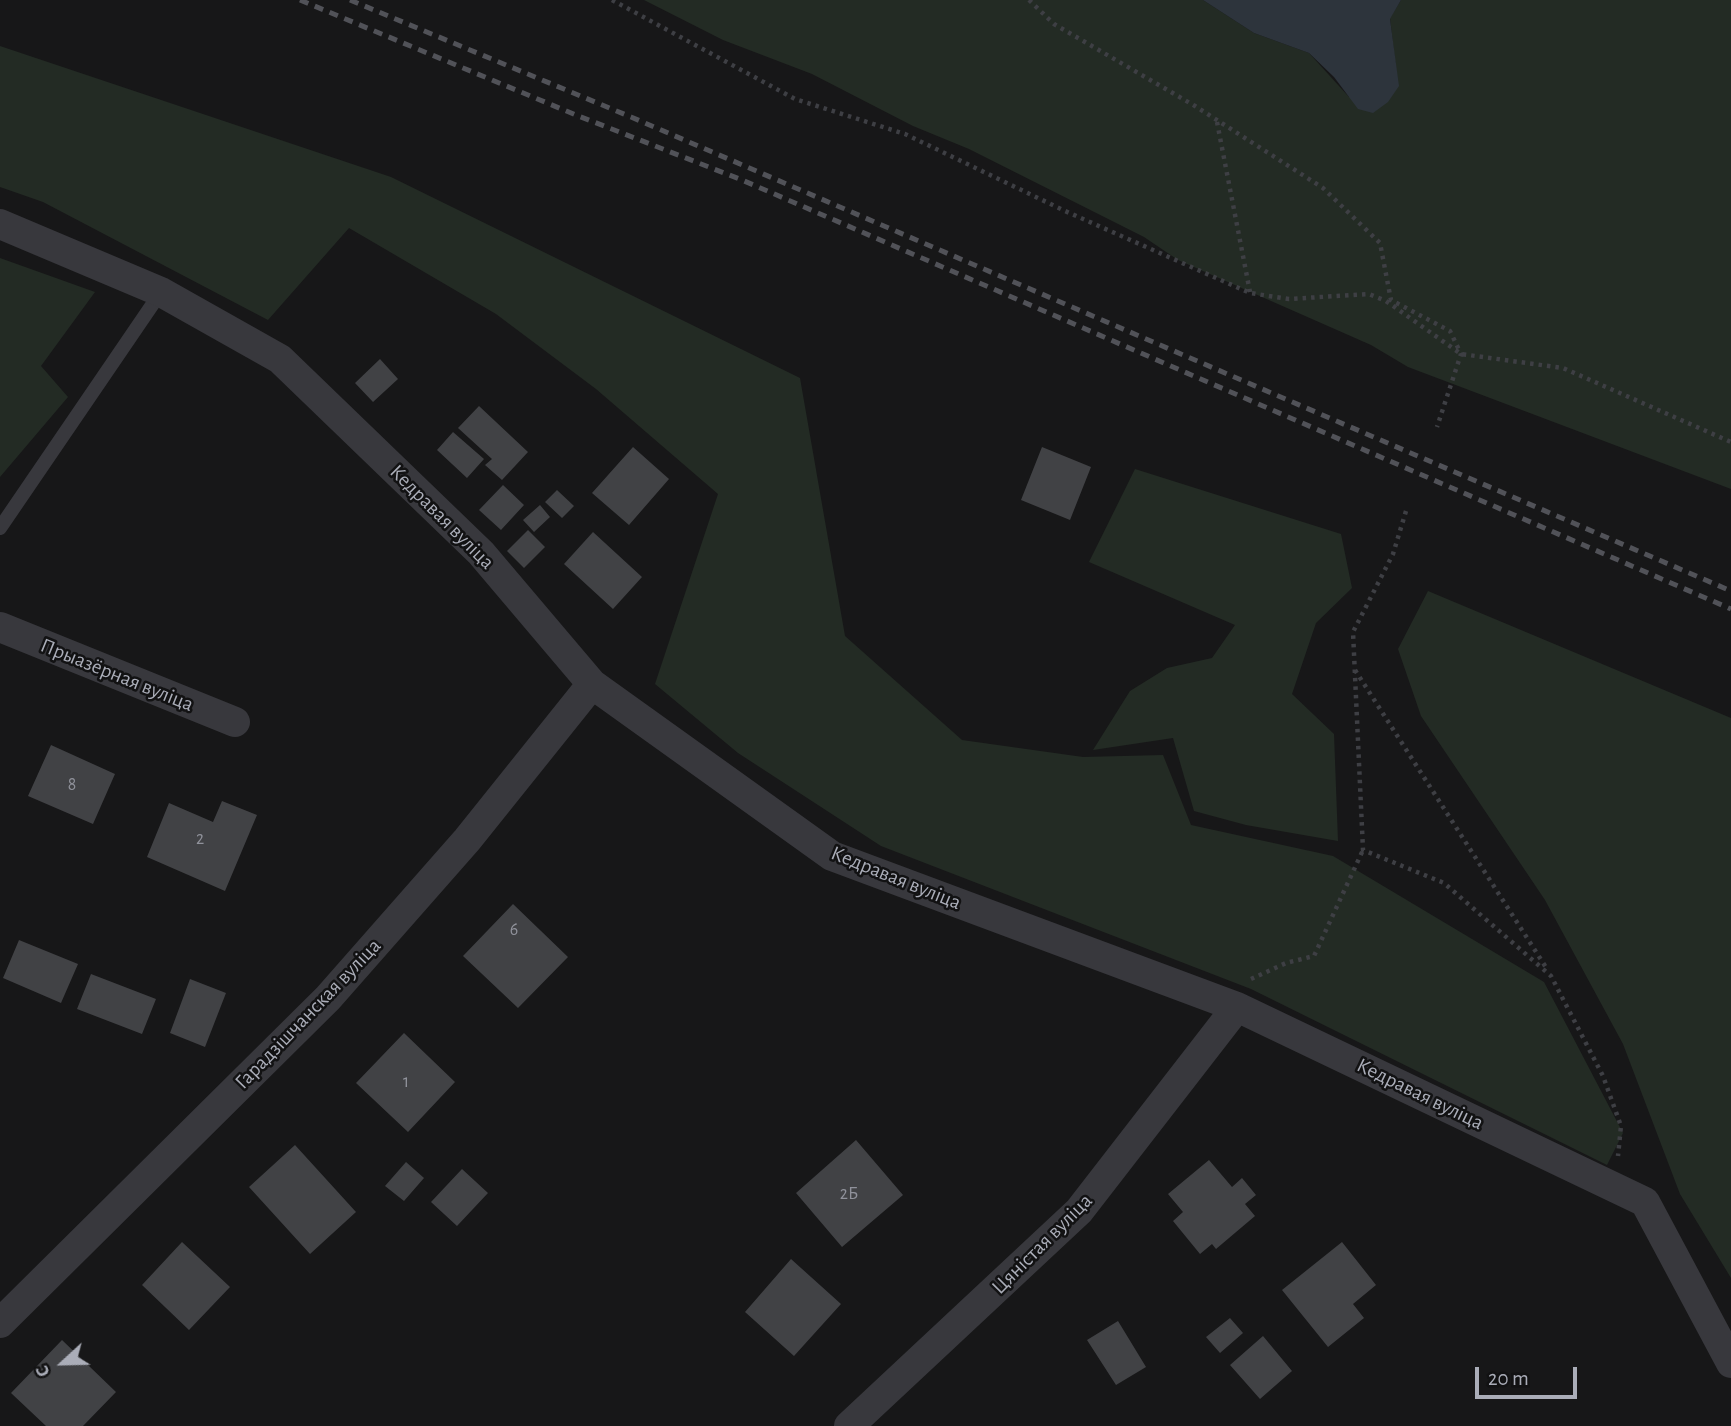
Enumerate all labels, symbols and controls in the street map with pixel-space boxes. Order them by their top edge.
street label: Кедравая вуліца [384,459,500,575]
street label: Прыазёрная вуліца [37,633,197,717]
house number: 8 [68,774,76,796]
house number: 2 [196,828,204,850]
street label: Кедравая вуліца [827,840,965,916]
house number: 6 [510,919,518,941]
street label: Гарадзішчанская вуліца [230,933,386,1095]
street label: Кедравая вуліца [1352,1052,1488,1136]
house number: 1 [403,1071,409,1093]
house number: 2Б [840,1183,858,1205]
street label: Цяністая вуліца [986,1188,1098,1300]
north arrow [28,1328,98,1398]
scale bar [1479,1352,1580,1396]
text: С [32,1363,54,1379]
text: 20 m [1488,1368,1529,1389]

